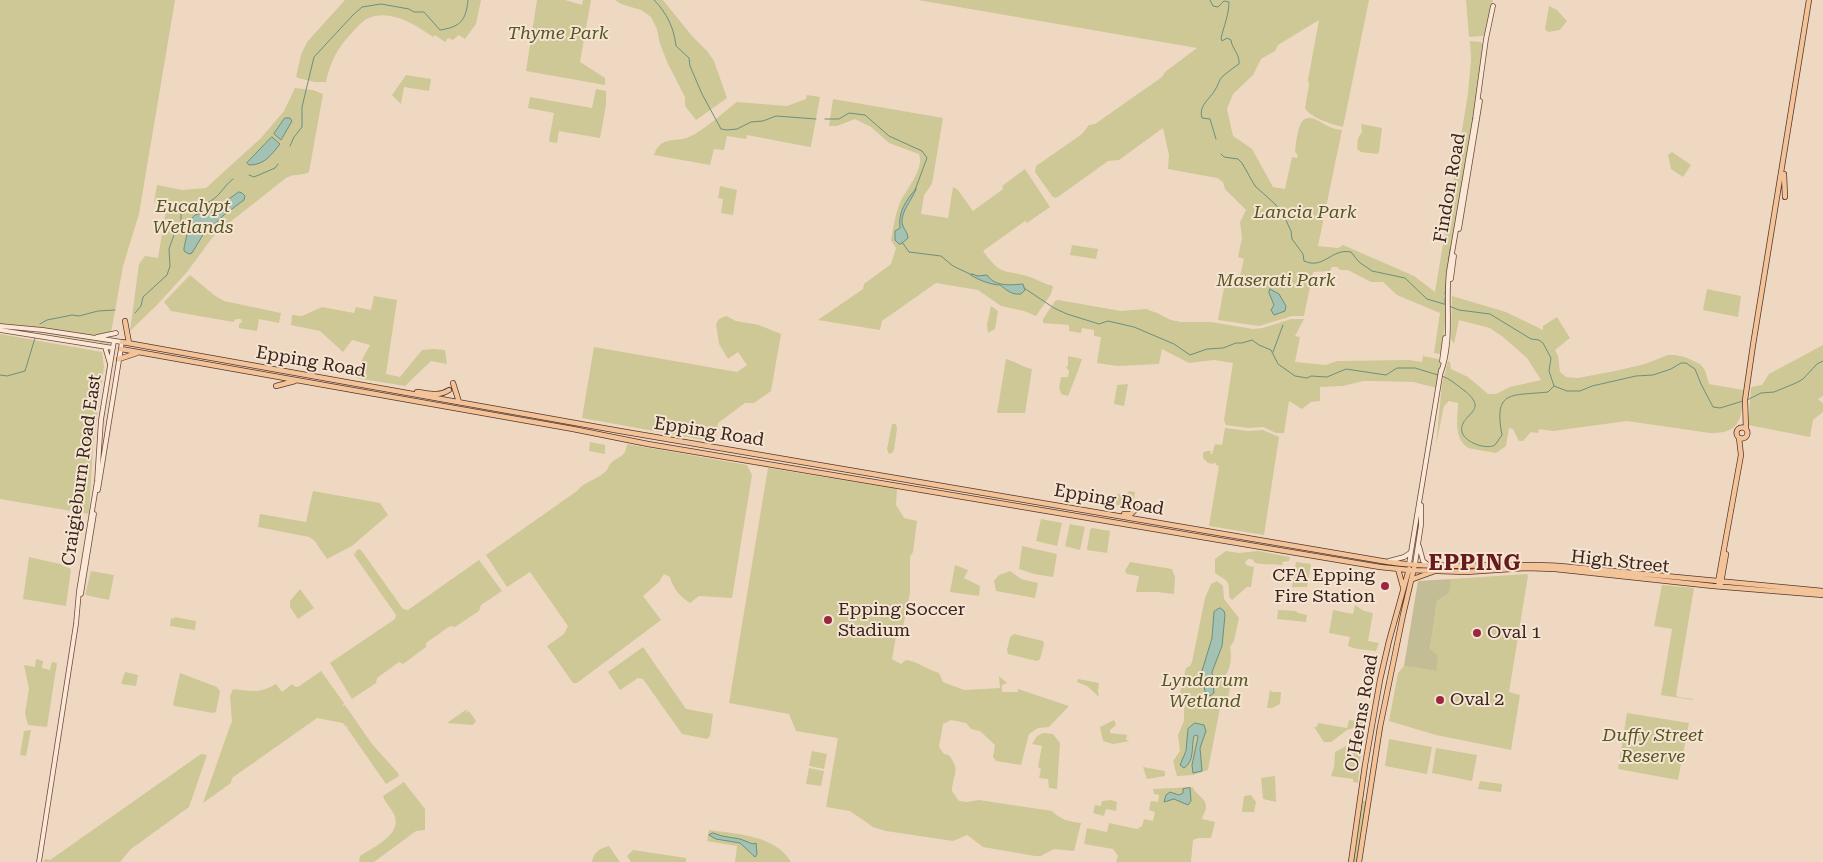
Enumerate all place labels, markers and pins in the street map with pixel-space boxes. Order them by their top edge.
place label: CFA Epping Fire Station [1272,565,1375,608]
marker: CFA Epping Fire Station [1379,580,1391,592]
place label: Epping Soccer Stadium [838,599,965,642]
marker: Epping Soccer Stadium [822,614,834,626]
place label: Oval 1 [1487,622,1541,644]
marker: Oval 1 [1471,627,1483,639]
place label: Oval 2 [1450,689,1504,711]
marker: Oval 2 [1434,694,1446,706]

